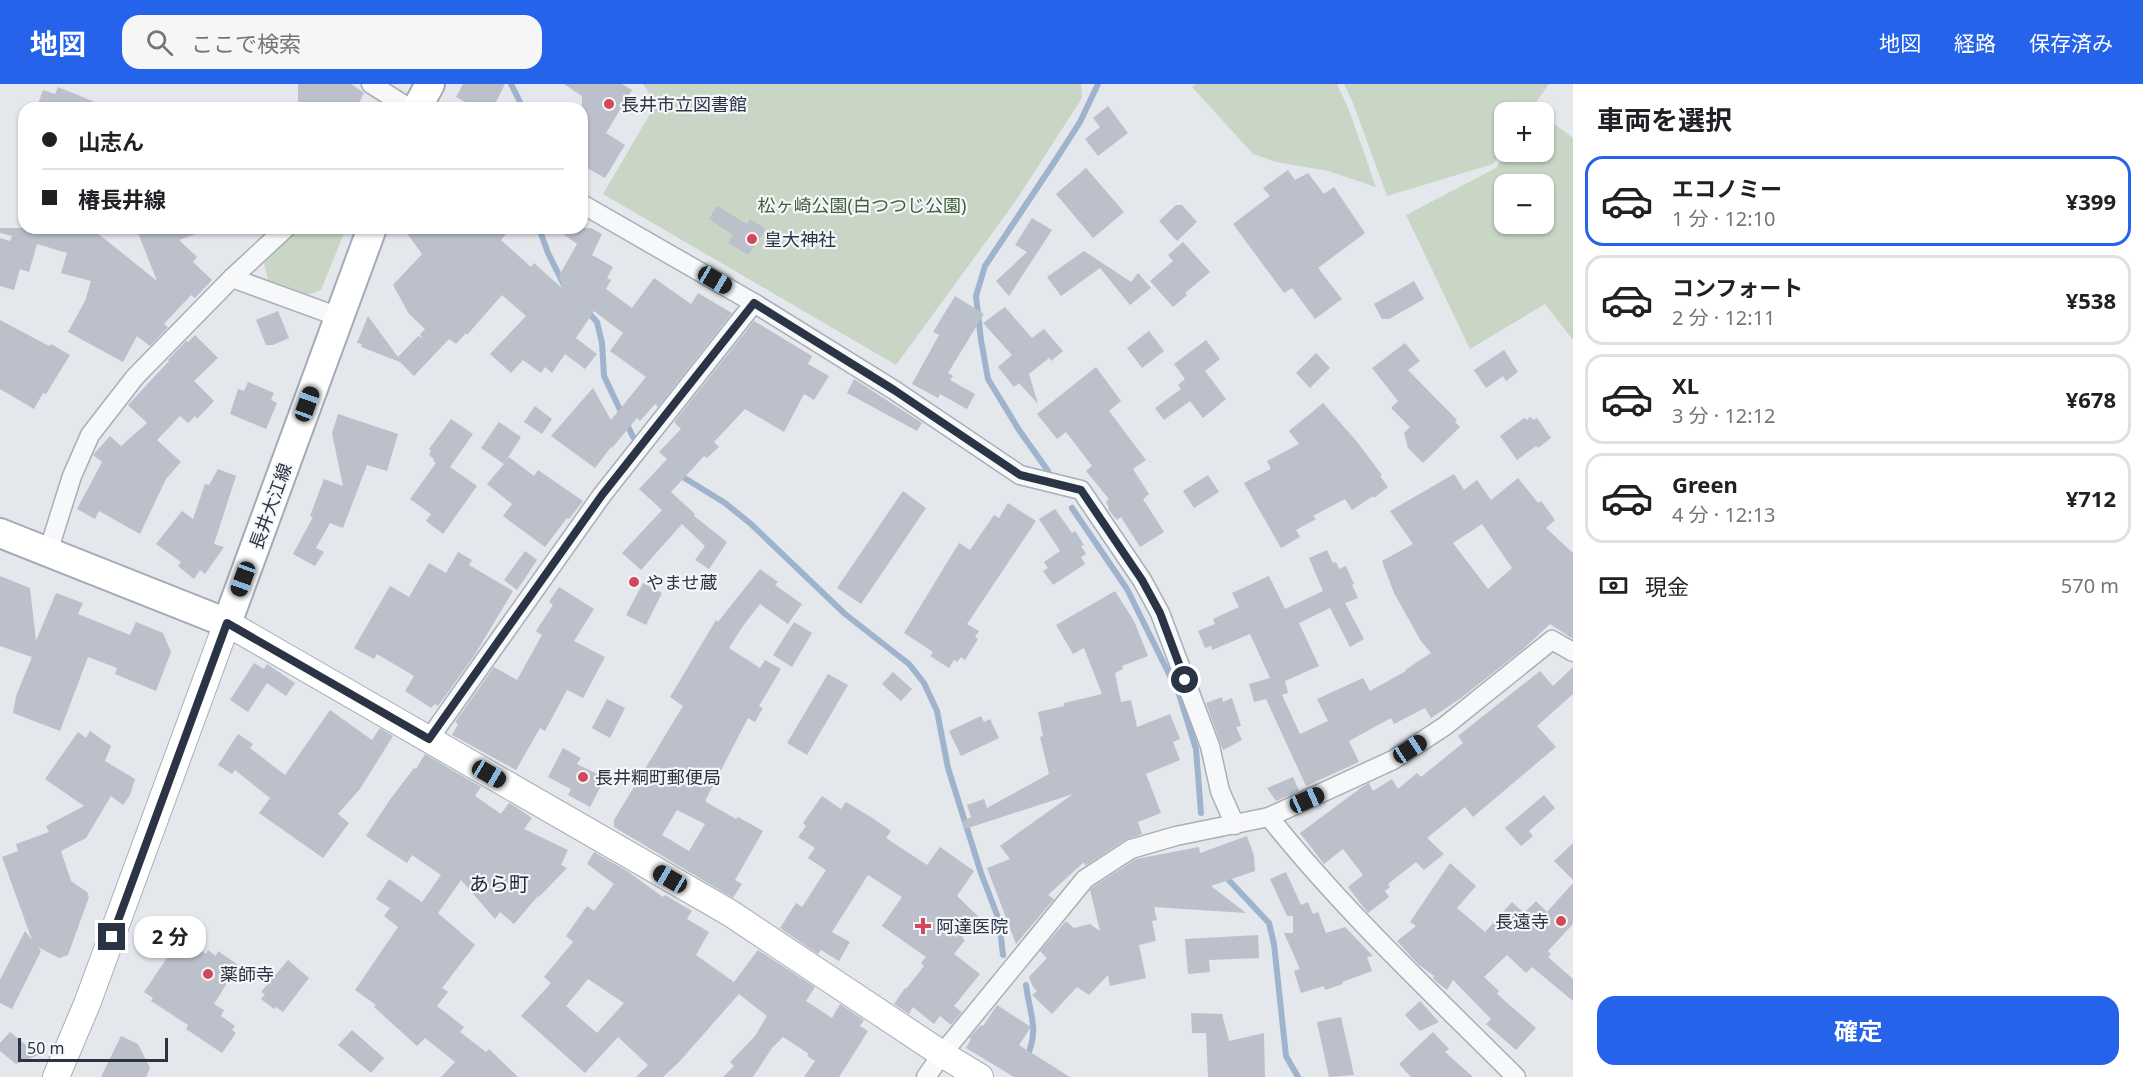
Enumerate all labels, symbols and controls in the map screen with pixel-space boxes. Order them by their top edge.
search box [122,15,542,69]
text: 地図 [30,24,86,62]
icon: search [143,26,176,59]
text: ここで検索 [191,28,301,58]
text: 地図 [1879,29,1921,57]
text: 経路 [1954,29,1996,57]
text: 保存済み [2029,29,2113,57]
place label: 長井市立図書館 [621,92,747,116]
marker: 長井市立図書館 [602,97,616,111]
text: 車両を選択 [1597,101,1732,138]
map controls [1494,102,1554,234]
button: + [1494,102,1554,162]
text: 山志ん [78,126,144,156]
text: エコノミー [1672,173,1782,203]
button: − [1494,174,1554,234]
icon: car [1600,174,1654,228]
text: 椿長井線 [78,184,166,214]
text: ¥399 [2066,186,2116,216]
park label: 松ヶ崎公園(白つつじ公園) [758,193,966,217]
text: 1 分 · 12:10 [1672,205,1776,232]
place label: 皇大神社 [764,227,836,251]
marker: 皇大神社 [745,232,759,246]
car [695,263,735,297]
text: コンフォート [1672,272,1803,302]
icon: car [1600,273,1654,327]
text: ¥538 [2066,285,2116,315]
text: 2 分 · 12:11 [1672,304,1776,331]
text: XL [1672,370,1699,400]
icon: car [1600,372,1654,426]
car [292,384,322,424]
text: ¥678 [2066,384,2116,414]
text: 3 分 · 12:12 [1672,402,1776,429]
street label: 長井大江線 [243,460,297,552]
text: Green [1672,469,1738,499]
icon: car [1600,471,1654,525]
text: ¥712 [2066,483,2116,513]
text: 4 分 · 12:13 [1672,501,1776,528]
car [228,559,258,599]
icon: cash [1597,569,1630,602]
place label: やませ蔵 [646,570,717,594]
text: 現金 [1645,571,1689,601]
text: 570 m [2061,572,2119,599]
marker: やませ蔵 [627,575,641,589]
route start [1171,666,1198,693]
car [1390,732,1430,766]
car [469,757,509,791]
place label: 長井粡町郵便局 [595,765,721,789]
marker: 長井粡町郵便局 [576,770,590,784]
car [1287,784,1327,816]
car [650,862,690,896]
district label: あら町 [469,870,529,897]
place label: 長遠寺 [1495,909,1549,933]
place label: 阿達医院 [936,914,1008,938]
marker: 長遠寺 [1554,914,1568,928]
callout: 2 分 [133,916,205,958]
marker: 阿達医院 [914,917,932,935]
route end [98,923,125,950]
text: 2 分 [152,923,188,950]
place label: 薬師寺 [220,962,274,986]
marker: 薬師寺 [201,967,215,981]
button: 確定 [1597,996,2119,1065]
scale bar [18,1035,168,1062]
text: 50 m [27,1037,64,1059]

